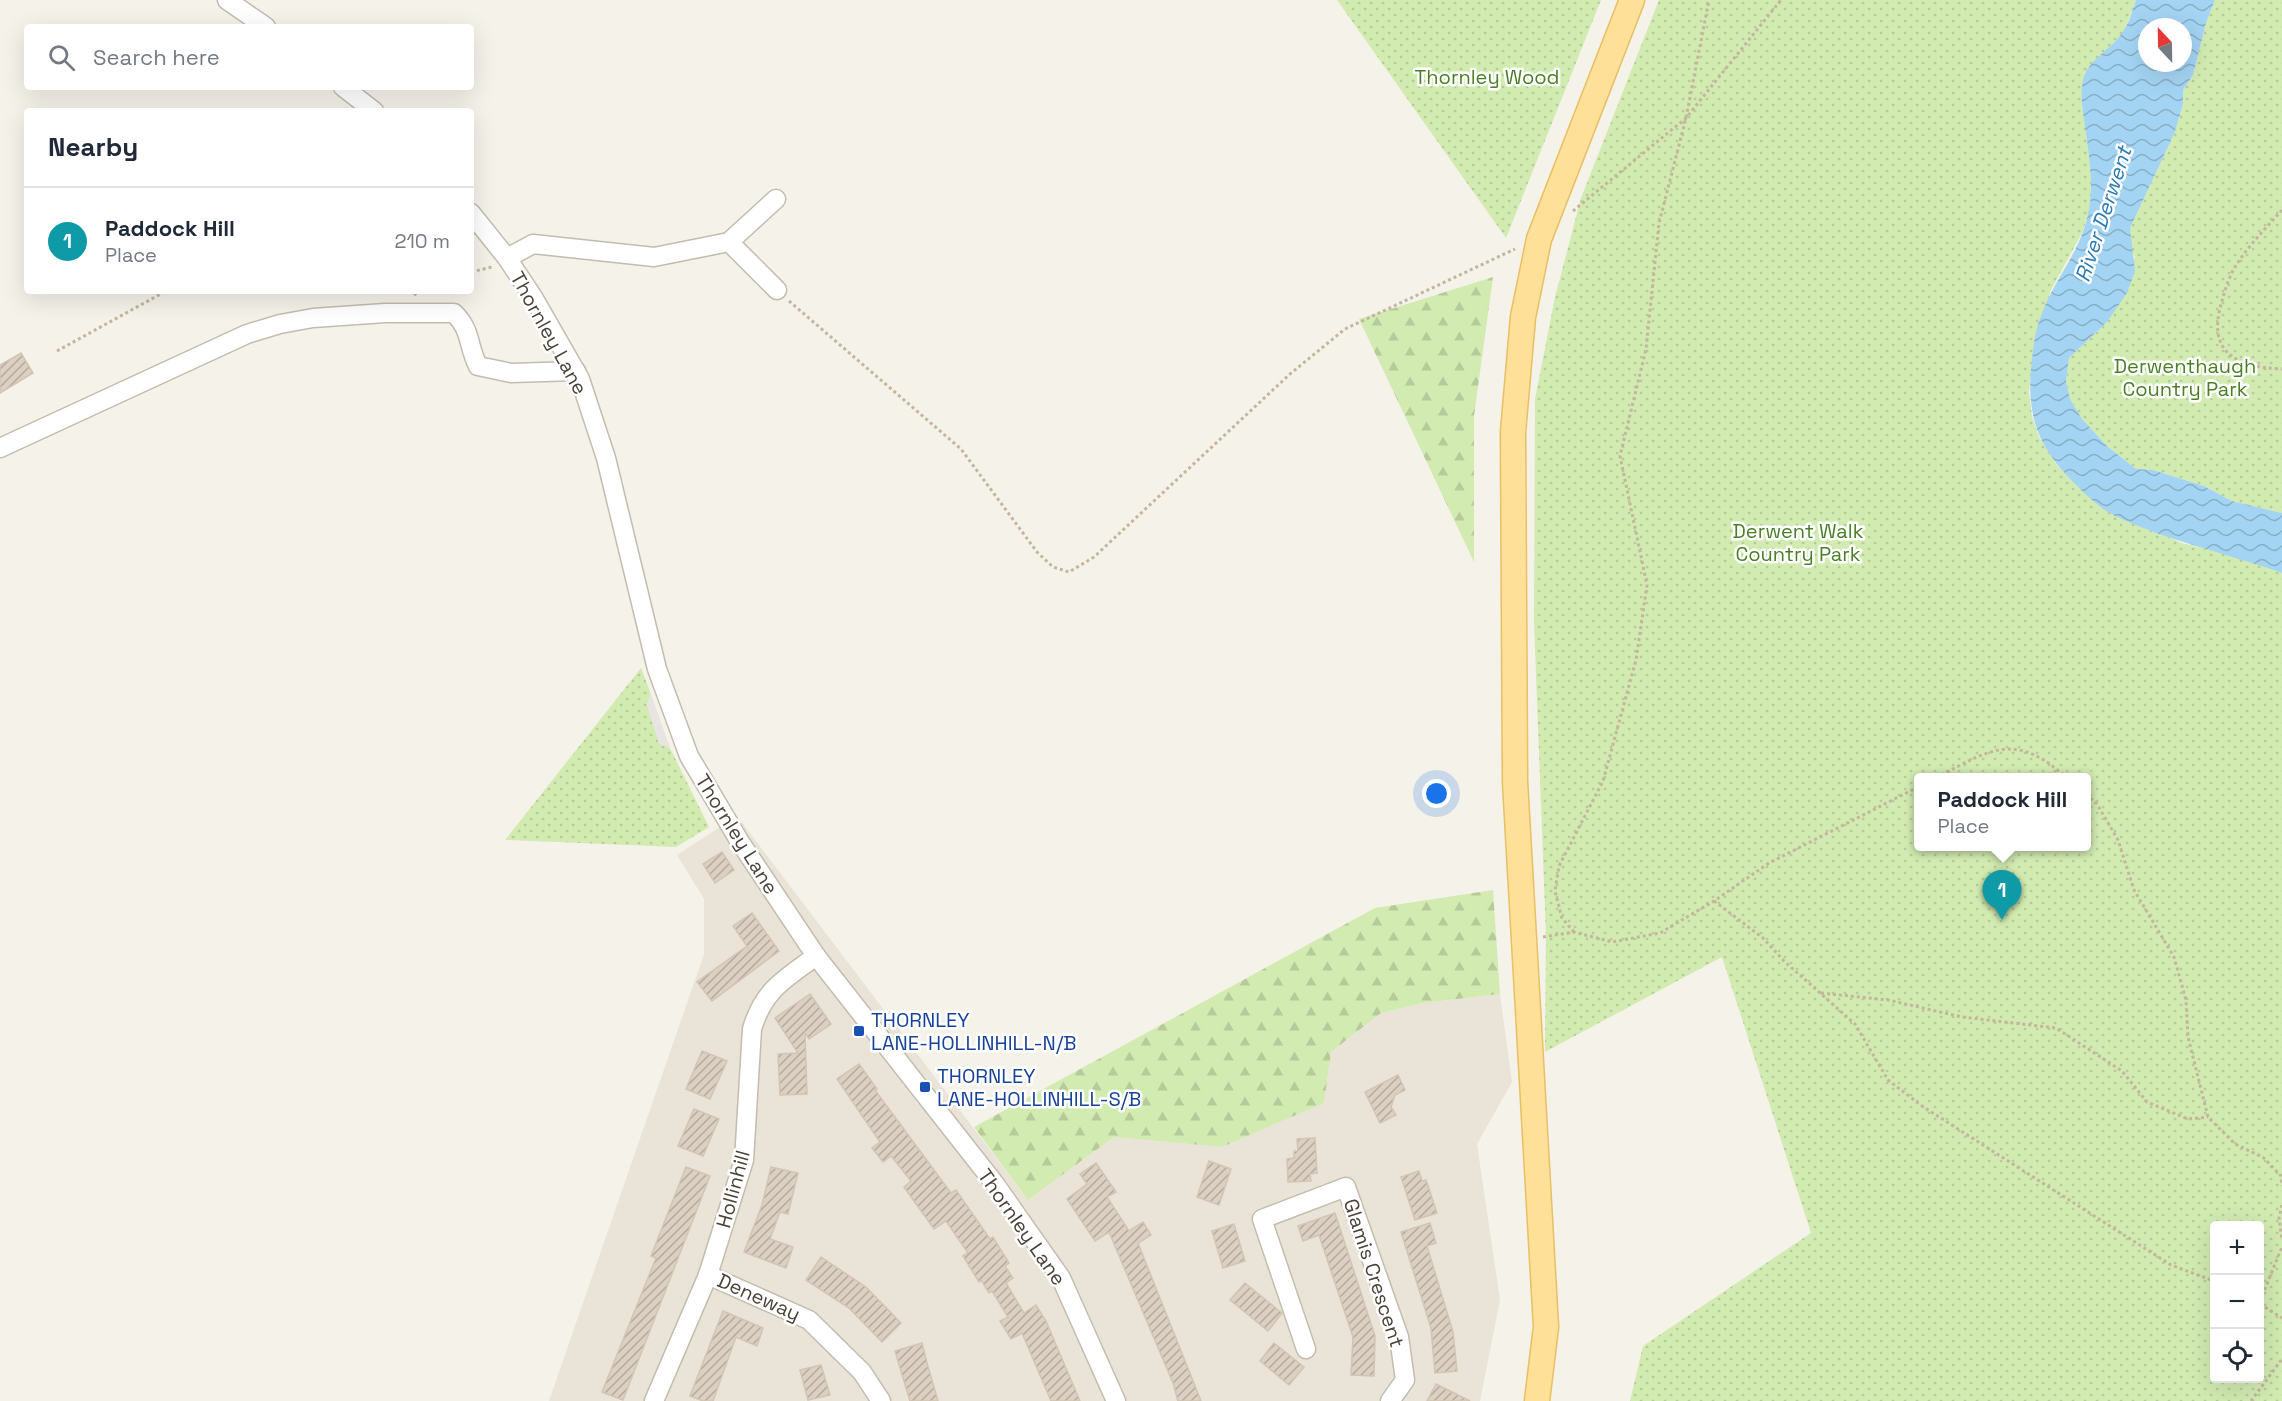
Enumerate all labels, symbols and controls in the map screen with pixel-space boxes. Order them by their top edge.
north arrow [2138,18,2192,72]
search box [24,24,474,90]
icon: search [45,41,78,74]
text: Search here [93,43,220,71]
park label: Thornley Wood [1415,64,1559,90]
text: Nearby [48,130,138,164]
water label: River Derwent [2068,141,2138,285]
text: Paddock Hill [105,214,235,242]
text: 1 [63,228,72,254]
text: 210 m [394,228,450,254]
text: Place [105,242,157,268]
street label: Thornley Lane [504,267,594,399]
park label: Derwenthaugh Country Park [2114,353,2256,402]
park label: Derwent Walk Country Park [1733,518,1864,567]
street label: Thornley Lane [690,769,784,899]
popup [1914,773,2091,851]
your location [1422,779,1451,808]
text: Paddock Hill [1938,785,2067,813]
text: Place [1938,813,1989,839]
pin: 1 [1982,870,2022,920]
place label: THORNLEY LANE-HOLLINHILL-N/B [871,1007,1077,1056]
marker: THORNLEY LANE-HOLLINHILL-N/B [852,1024,866,1038]
place label: THORNLEY LANE-HOLLINHILL-S/B [937,1063,1141,1112]
marker: THORNLEY LANE-HOLLINHILL-S/B [918,1080,932,1094]
street label: Hollinhill [710,1147,756,1231]
street label: Thornley Lane [972,1164,1072,1290]
street label: Glamis Crescent [1338,1195,1410,1351]
map controls [2210,1221,2264,1383]
button: + [2210,1221,2264,1275]
street label: Deneway [713,1267,805,1327]
button: − [2210,1275,2264,1329]
button: locate [2210,1329,2264,1383]

